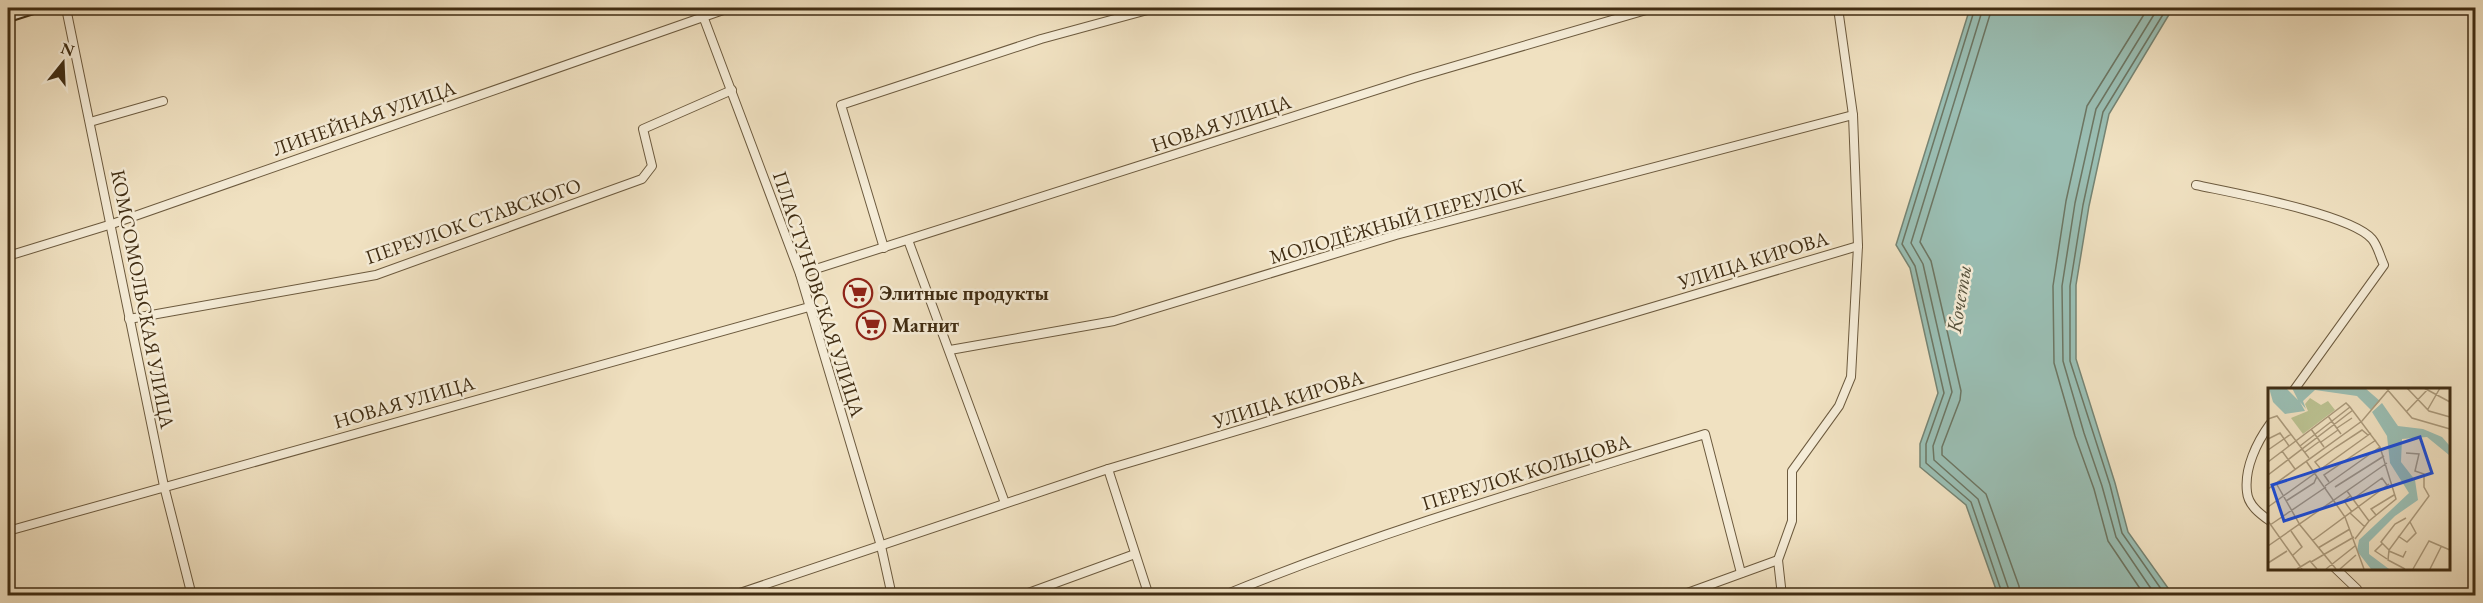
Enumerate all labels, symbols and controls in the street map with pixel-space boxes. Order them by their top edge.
north arrow [33,33,93,93]
text: N [58,37,77,61]
street label: ЛИНЕЙНАЯ УЛИЦА [269,74,459,162]
street label: НОВАЯ УЛИЦА [1148,88,1294,158]
street label: КОМСОМОЛЬСКАЯ УЛИЦА [105,167,181,431]
street label: ПЛАСТУНОВСКАЯ УЛИЦА [767,168,871,420]
street label: ПЕРЕУЛОК СТАВСКОГО [362,172,584,270]
street label: МОЛОДЁЖНЫЙ ПЕРЕУЛОК [1266,172,1529,270]
street label: УЛИЦА КИРОВА [1674,225,1832,296]
water label: Кочеты [1940,263,1977,336]
supermarket icon: Элитные продукты [842,277,874,309]
place label: Элитные продукты [879,280,1049,306]
supermarket icon: Магнит [855,309,887,341]
place label: Магнит [892,312,959,338]
street label: УЛИЦА КИРОВА [1209,364,1367,435]
street label: НОВАЯ УЛИЦА [330,369,478,435]
inset map [2268,388,2450,570]
street label: ПЕРЕУЛОК КОЛЬЦОВА [1419,428,1634,516]

